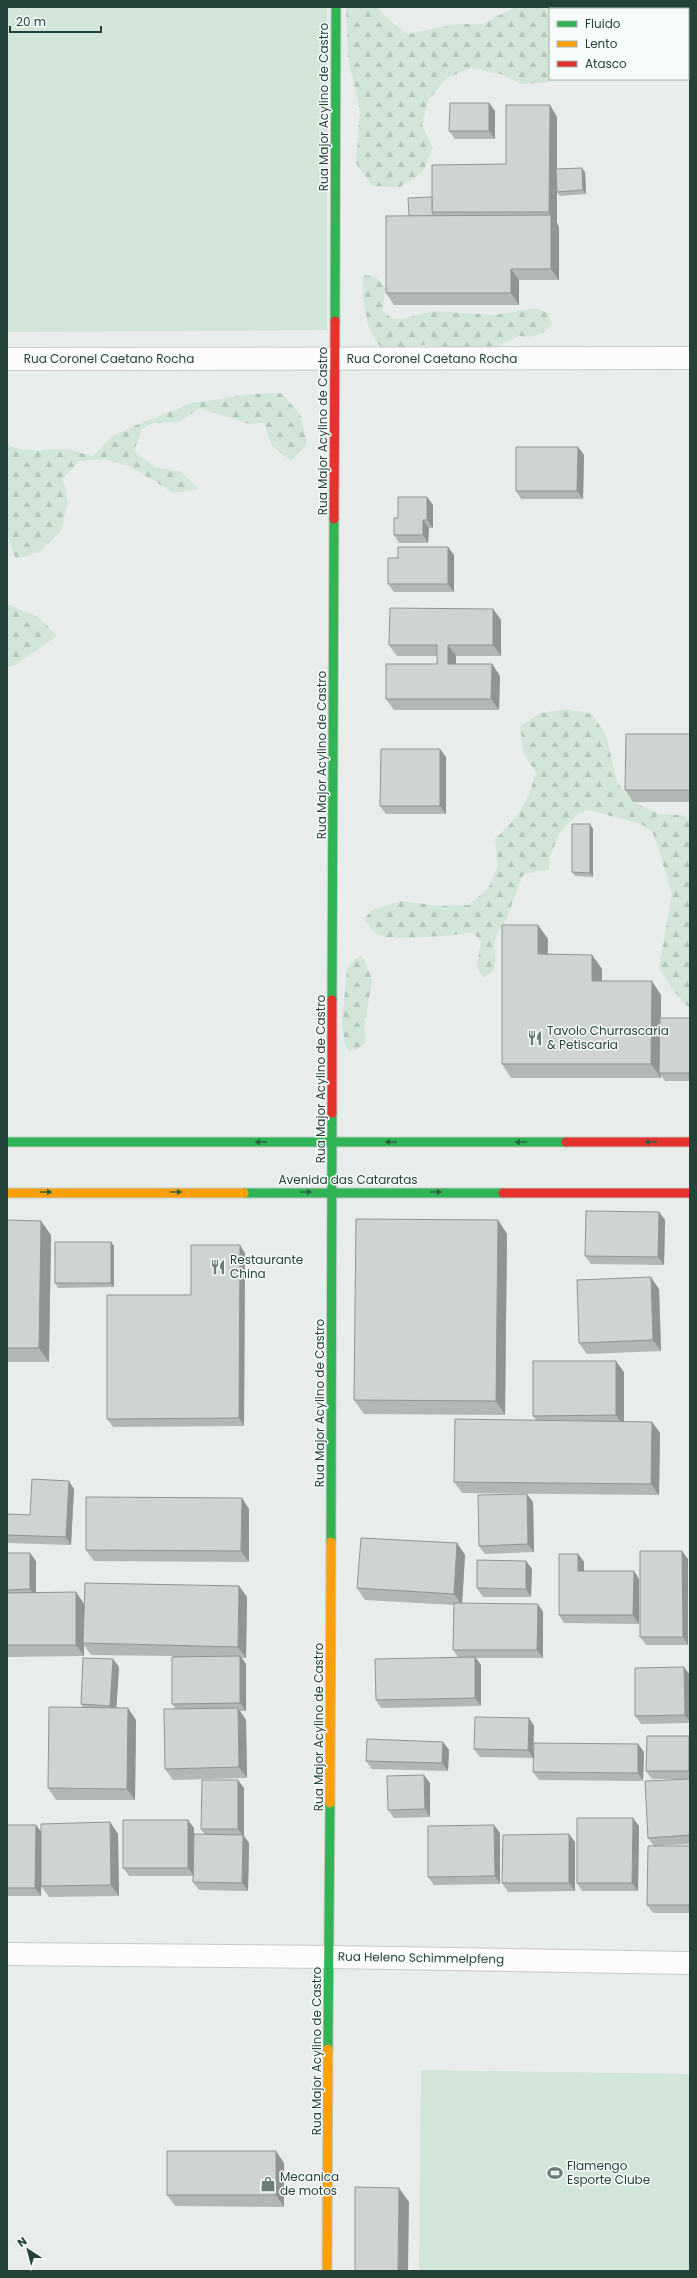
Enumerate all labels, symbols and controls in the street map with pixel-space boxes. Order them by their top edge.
scale bar [10,8,101,34]
legend [549,8,689,80]
text: 20 m [16,13,46,30]
text: Fluido [585,15,621,32]
street label: Rua Major Acylino de Castro [315,22,332,191]
text: Lento [585,35,618,52]
text: Atasco [585,55,627,72]
street label: Rua Major Acylino de Castro [314,346,331,515]
street label: Rua Coronel Caetano Rocha [24,350,194,367]
street label: Rua Coronel Caetano Rocha [347,350,517,367]
street label: Rua Major Acylino de Castro [313,670,330,839]
street label: Rua Major Acylino de Castro [312,994,329,1163]
place label: Tavolo Churrascaria & Petiscaria [547,1022,669,1053]
restaurant icon: Tavolo Churrascaria & Petiscaria [526,1029,544,1047]
one-way arrow [254,1139,267,1145]
one-way arrow [384,1139,397,1145]
one-way arrow [514,1139,527,1145]
one-way arrow [644,1139,657,1145]
street label: Avenida das Cataratas [278,1171,418,1188]
one-way arrow [40,1189,53,1195]
one-way arrow [170,1189,183,1195]
one-way arrow [300,1189,313,1195]
one-way arrow [430,1189,443,1195]
place label: Restaurante China [230,1251,303,1282]
restaurant icon: Restaurante China [209,1258,227,1276]
street label: Rua Major Acylino de Castro [311,1318,328,1487]
street label: Rua Major Acylino de Castro [310,1642,327,1811]
street label: Rua Heleno Schimmelpfeng [338,1948,504,1967]
street label: Rua Major Acylino de Castro [308,1966,325,2135]
place label: Flamengo Esporte Clube [567,2157,650,2188]
sports icon: Flamengo Esporte Clube [546,2164,564,2182]
place label: Mecanica de motos [280,2168,339,2199]
shop icon: Mecanica de motos [259,2175,277,2193]
north arrow [8,2230,48,2270]
text: N [14,2233,30,2251]

